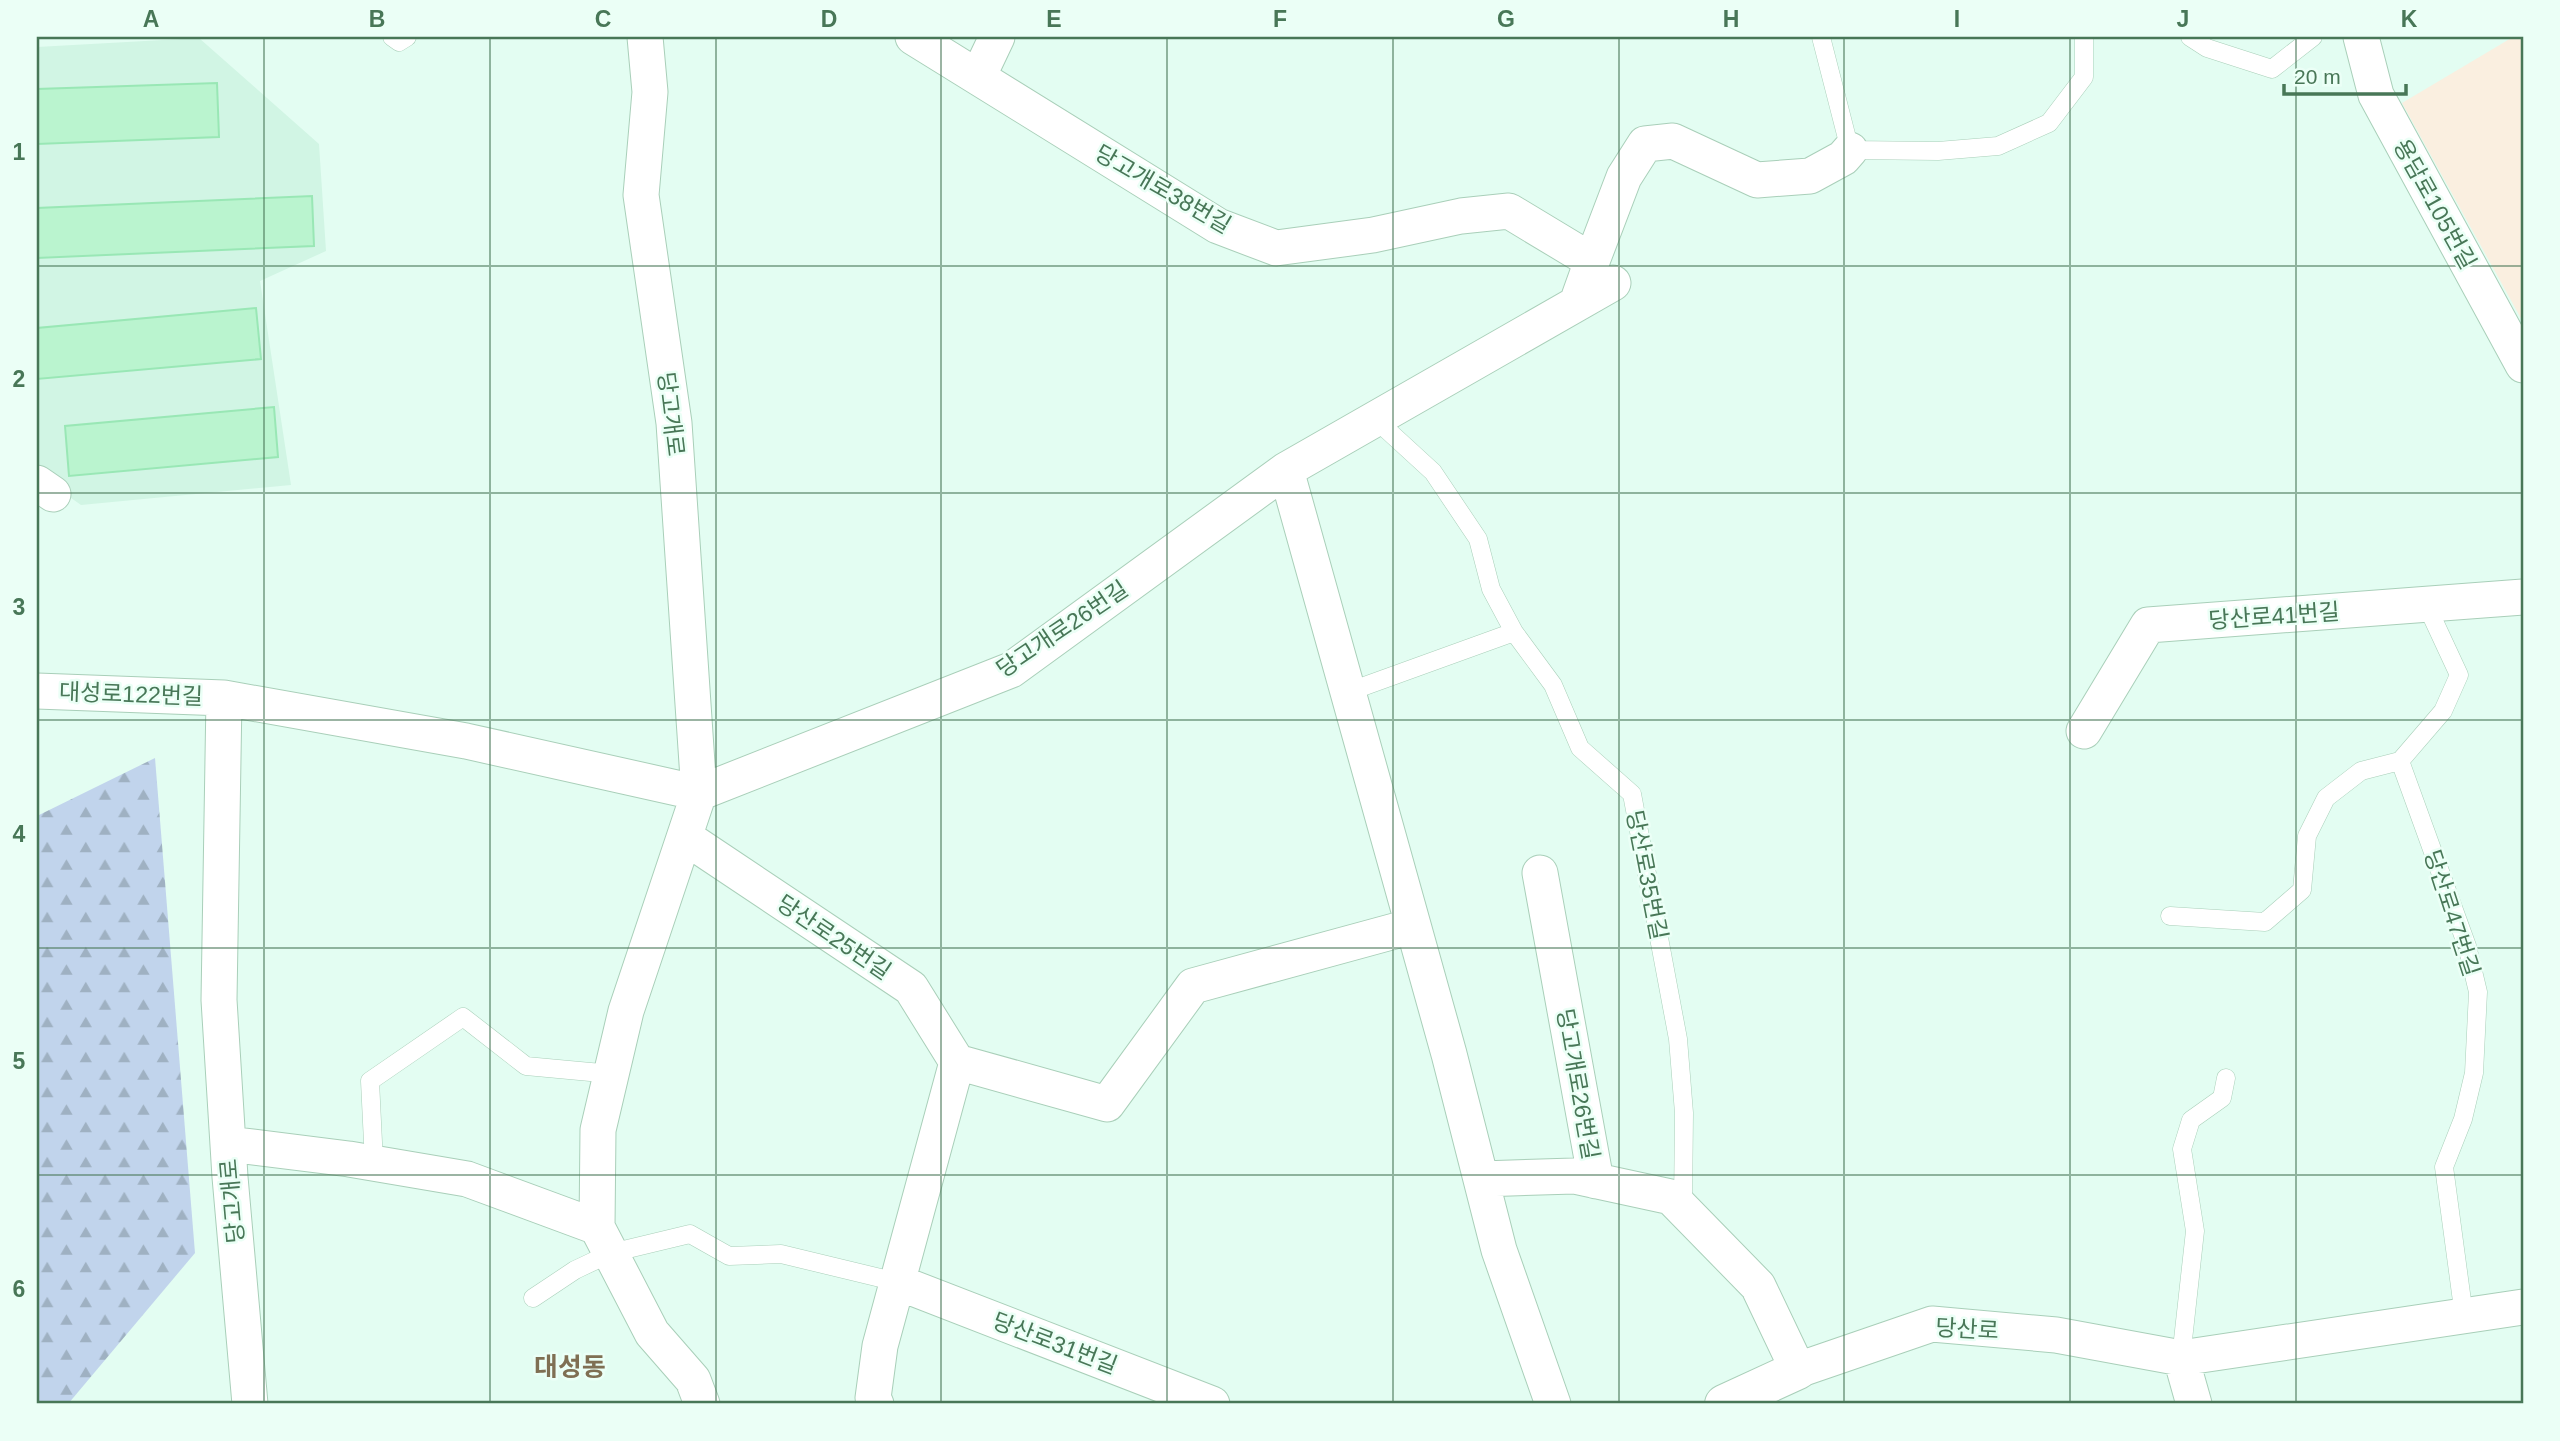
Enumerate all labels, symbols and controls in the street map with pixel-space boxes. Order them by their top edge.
text: A [143,6,159,32]
text: B [369,6,385,32]
text: C [595,6,611,32]
text: D [821,6,837,32]
text: E [1046,6,1062,32]
text: F [1273,6,1287,32]
text: G [1497,6,1515,32]
text: H [1723,6,1739,32]
text: I [1954,6,1960,32]
text: J [2177,6,2189,32]
text: K [2401,6,2418,32]
scale bar [2284,52,2406,96]
text: 20 m [2294,65,2341,88]
street label: 용담로105번길 [2389,135,2481,273]
text: 1 [13,139,26,165]
street label: 당고개로38번길 [1090,140,1236,238]
text: 2 [13,366,25,392]
street label: 당고개로 [653,370,689,458]
street label: 당고개로26번길 [991,576,1133,682]
text: 3 [13,594,25,620]
street label: 당산로41번길 [2208,598,2340,634]
street label: 대성로122번길 [58,678,204,710]
street label: 당산로35번길 [1622,808,1672,942]
text: 4 [13,821,26,847]
street label: 당산로47번길 [2419,847,2485,979]
street label: 당산로25번길 [772,889,896,985]
street label: 당고개로26번길 [1552,1007,1604,1161]
text: 5 [13,1048,26,1074]
street label: 당고개로 [215,1158,249,1244]
text: 6 [13,1276,25,1302]
street label: 당산로31번길 [989,1307,1121,1379]
street label: 당산로 [1935,1314,1999,1344]
district label: 대성동 [534,1352,606,1382]

